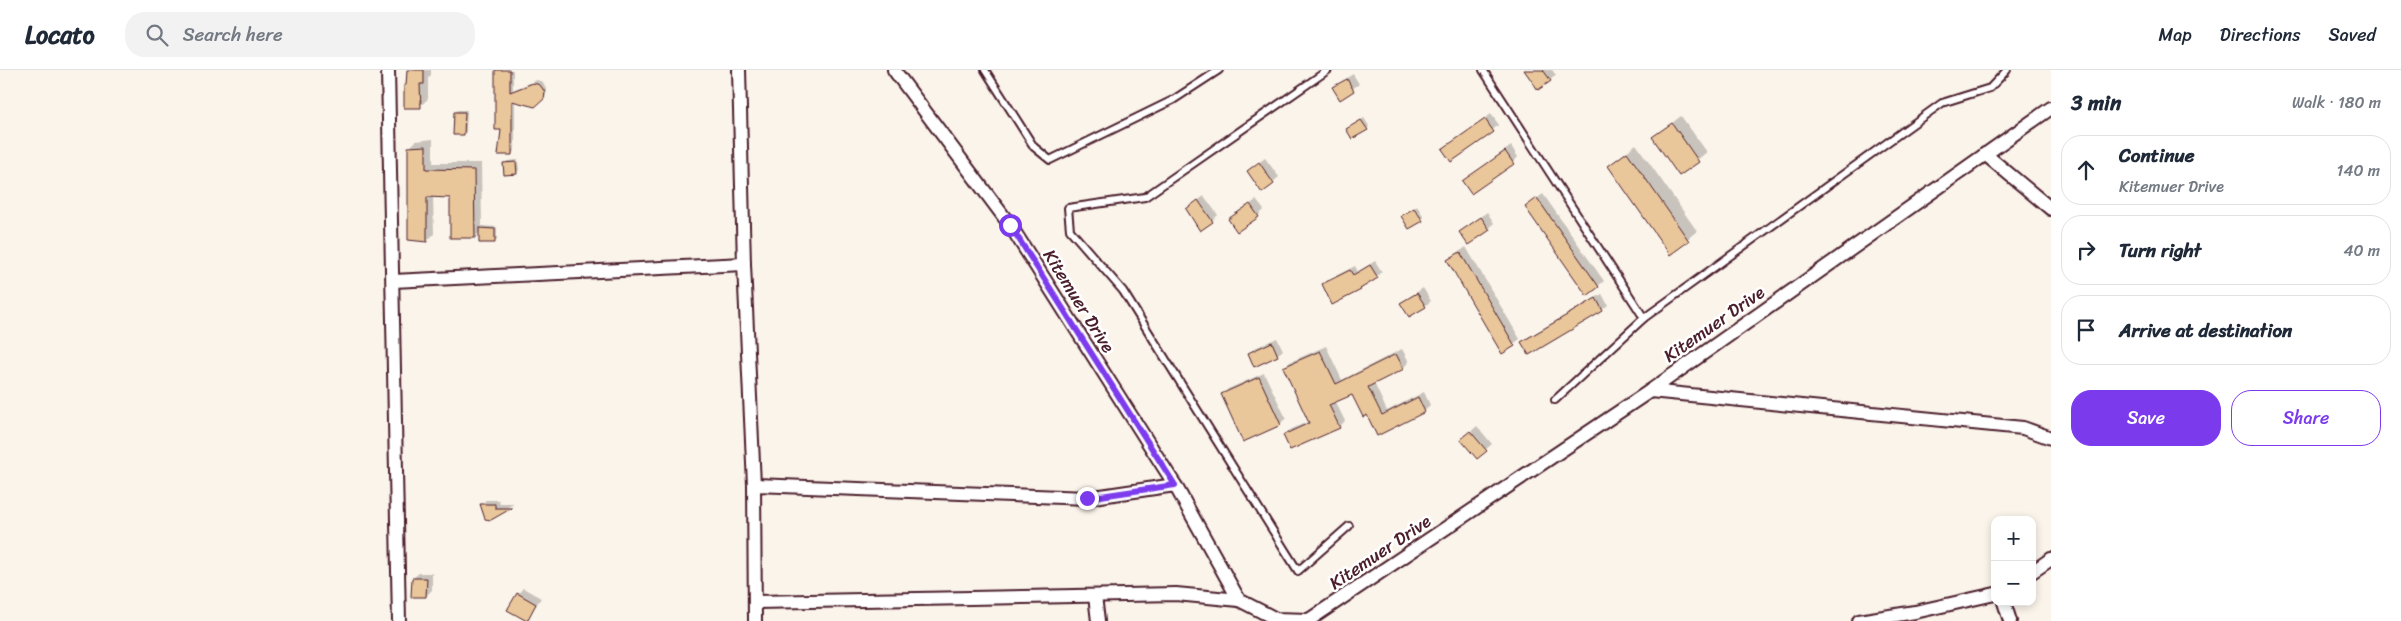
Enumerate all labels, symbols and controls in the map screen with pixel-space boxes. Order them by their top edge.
search box [125,12,475,57]
text: Locato [25,14,95,56]
text: Search here [183,18,283,51]
text: Map [2159,19,2192,51]
text: Directions [2220,19,2301,51]
text: Saved [2329,19,2376,51]
icon: search [143,21,171,49]
text: 3 min [2071,84,2121,122]
text: Walk · 180 m [2292,88,2381,117]
text: Continue [2119,139,2195,172]
icon: ahead [2072,156,2100,184]
text: 140 m [2337,156,2380,185]
text: Kitemuer Drive [2119,172,2224,201]
route start [999,214,1022,237]
text: Turn right [2119,234,2201,267]
icon: right [2072,236,2100,264]
text: 40 m [2343,236,2380,265]
street label: Kitemuer Drive [1034,242,1124,360]
street label: Kitemuer Drive [1656,277,1772,371]
text: Arrive at destination [2119,314,2292,347]
icon: arrive [2072,316,2100,344]
button: Save [2071,390,2221,446]
button: Share [2231,390,2381,446]
route end [1076,487,1099,510]
street label: Kitemuer Drive [1322,506,1438,598]
map controls [1991,516,2036,606]
button: + [1991,516,2036,561]
button: − [1991,561,2036,606]

